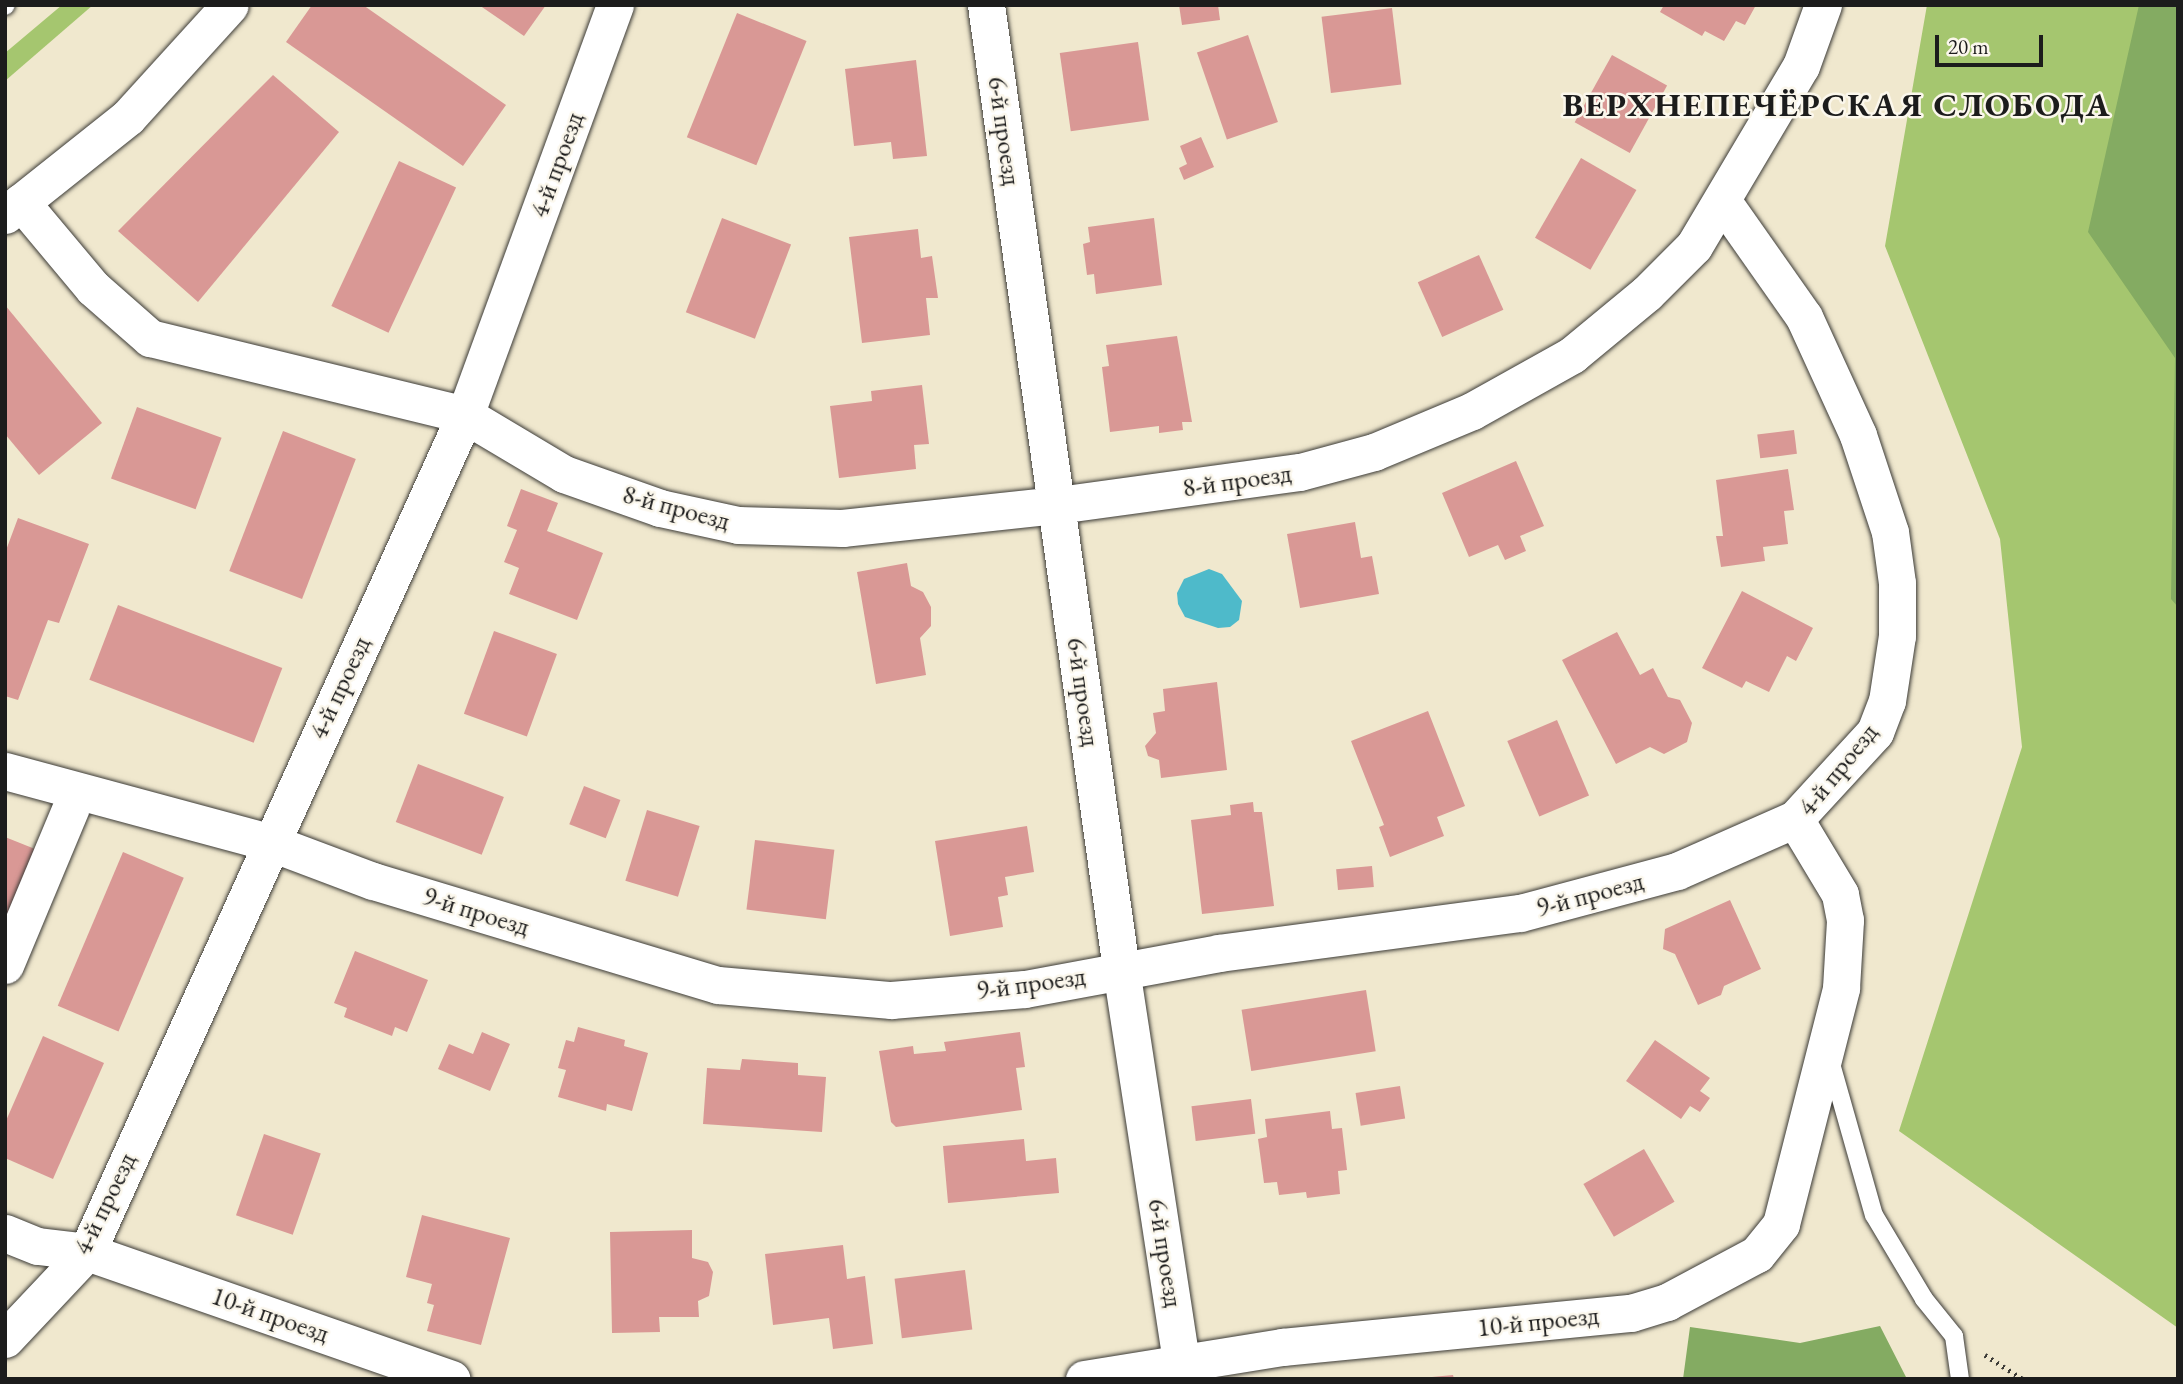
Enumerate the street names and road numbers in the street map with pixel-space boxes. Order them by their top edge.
street label: 6-й проезд [981,75,1027,187]
street label: 4-й проезд [524,108,590,222]
street label: 8-й проезд [1181,458,1293,504]
street label: 8-й проезд [619,479,733,537]
street label: 4-й проезд [303,632,377,744]
street label: 6-й проезд [1060,636,1106,748]
street label: 4-й проезд [1791,718,1885,822]
street label: 9-й проезд [1533,866,1647,924]
street label: 9-й проезд [419,881,533,943]
street label: 9-й проезд [975,961,1087,1007]
street label: 4-й проезд [67,1148,143,1260]
street label: 6-й проезд [1141,1196,1189,1310]
street label: 10-й проезд [207,1280,333,1350]
street label: 10-й проезд [1476,1300,1600,1344]

